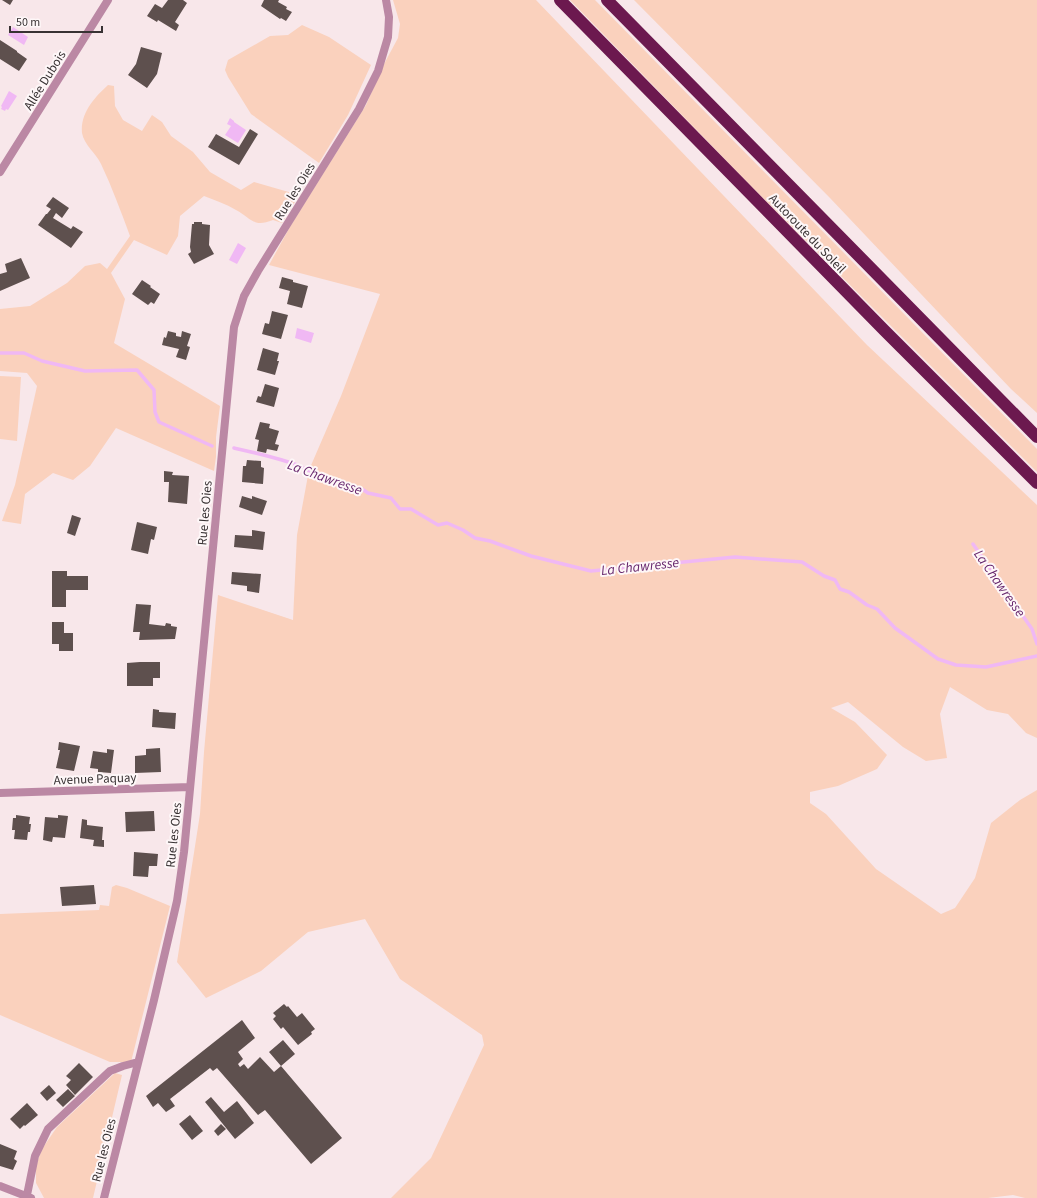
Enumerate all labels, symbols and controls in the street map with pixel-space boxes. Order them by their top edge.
scale bar [10,8,102,34]
text: 50 m [16,14,40,31]
street label: Allée Dubois [19,47,71,114]
street label: Rue les Oies [270,159,320,224]
street label: Autoroute du Soleil [765,190,850,277]
water label: La Chawresse [284,455,365,501]
street label: Rue les Oies [193,479,217,546]
water label: La Chawresse [969,546,1030,622]
water label: La Chawresse [600,553,680,581]
street label: Avenue Paquay [53,769,137,789]
street label: Rue les Oies [162,801,186,868]
street label: Rue les Oies [87,1116,121,1184]

